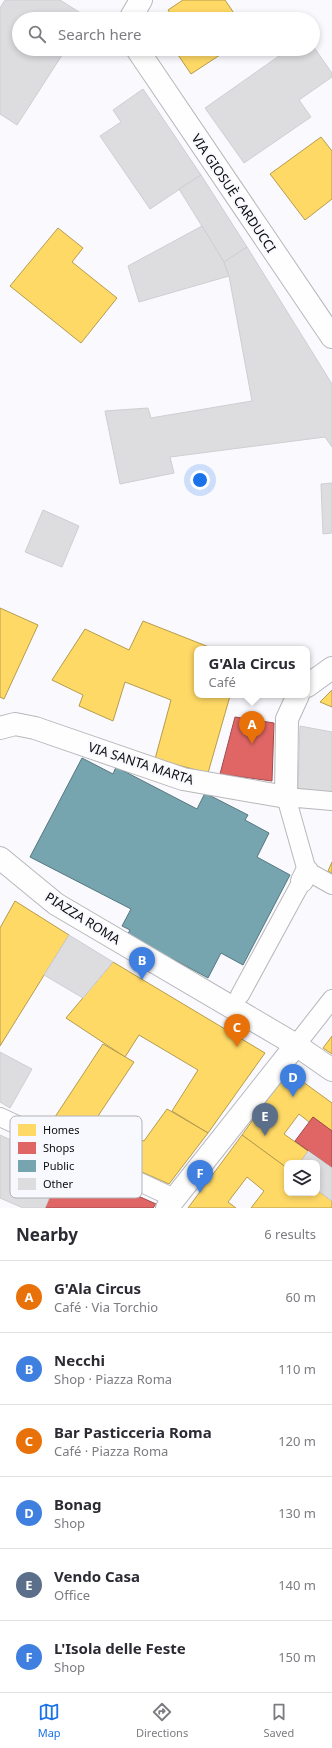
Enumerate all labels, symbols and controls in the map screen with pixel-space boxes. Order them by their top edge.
search box [12,12,320,56]
icon: search [26,23,48,45]
text: Search here [58,24,141,44]
street label: VIA GIOSUÈ CARDUCCI [188,130,280,256]
your location [190,470,210,490]
popup [194,646,310,698]
text: G'Ala Circus [208,653,296,673]
text: Café [208,673,236,691]
pin: A [239,711,265,744]
street label: VIA SANTA MARTA [86,737,197,789]
street label: PIAZZA ROMA [42,888,125,949]
pin: B [129,947,155,980]
pin: C [224,1014,250,1047]
pin: D [280,1064,306,1097]
pin: E [252,1103,278,1136]
legend [10,1116,142,1198]
text: Homes [43,1122,80,1137]
text: Shops [43,1140,75,1155]
text: Public [43,1158,74,1173]
pin: F [187,1160,213,1193]
map controls [284,1160,320,1196]
button: layers [284,1160,320,1196]
text: Other [43,1176,74,1191]
text: Nearby [16,1223,78,1246]
text: 6 results [264,1225,316,1243]
text: G'Ala Circus [54,1278,141,1298]
text: A [25,1288,34,1306]
text: 60 m [286,1288,316,1306]
text: Café · Via Torchio [54,1298,158,1316]
text: Necchi [54,1350,105,1370]
text: B [25,1360,33,1378]
text: 110 m [278,1360,316,1378]
text: Shop · Piazza Roma [54,1370,172,1388]
text: Bar Pasticceria Roma [54,1422,212,1442]
text: C [25,1432,33,1450]
text: 120 m [278,1432,316,1450]
text: Café · Piazza Roma [54,1442,168,1460]
text: Bonag [54,1494,102,1514]
text: D [24,1504,34,1522]
text: 130 m [278,1504,316,1522]
text: Shop [54,1514,85,1532]
text: Vendo Casa [54,1566,140,1586]
text: E [25,1576,33,1594]
text: 140 m [278,1576,316,1594]
text: Office [54,1586,90,1604]
text: L'Isola delle Feste [54,1638,186,1658]
text: F [25,1648,33,1666]
text: 150 m [278,1648,316,1666]
text: Shop [54,1658,85,1676]
tab: Map [38,1701,61,1740]
tab: Directions [136,1701,188,1740]
tab: Saved [264,1701,294,1740]

